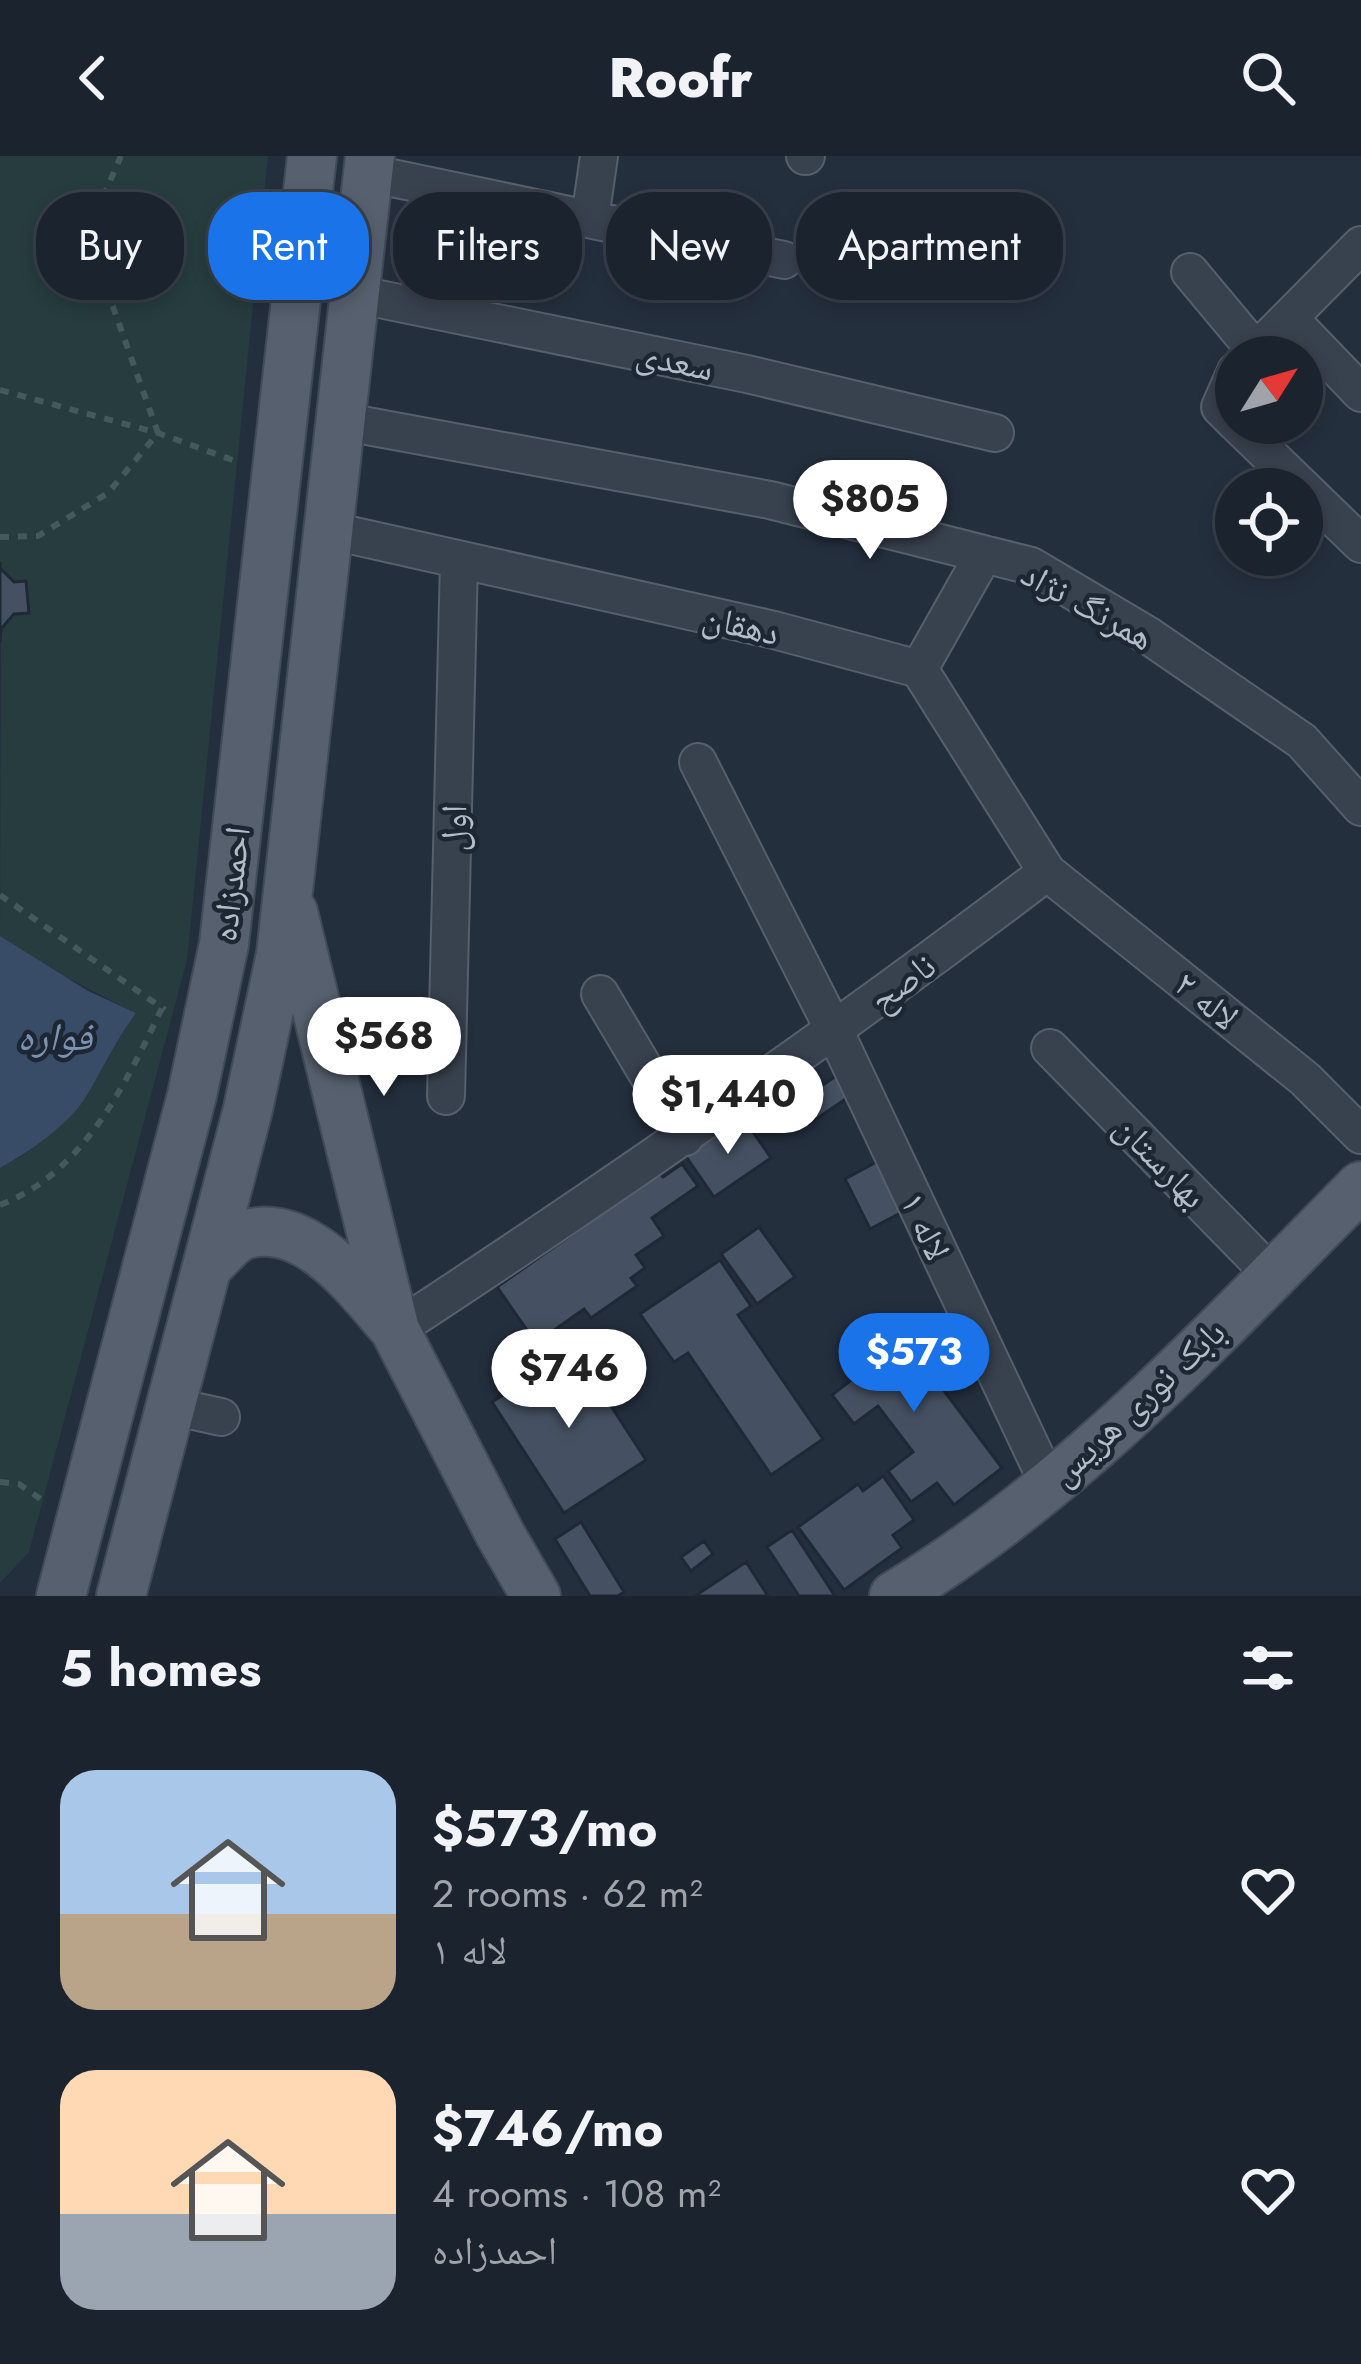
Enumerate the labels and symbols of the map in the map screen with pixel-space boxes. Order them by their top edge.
street label: سعدی [631,326,719,394]
north arrow [1215,336,1323,444]
pin: $805 [799,460,941,562]
street label: همرنگ نژاد [1012,547,1164,663]
street label: دهقان [697,590,785,658]
street label: اول [427,804,479,852]
street label: احمدزاده [197,824,263,944]
street label: ناصح [858,940,946,1024]
street label: لاله ۲ [1164,958,1250,1042]
pin: $568 [313,997,455,1099]
water label: فواره [18,1008,95,1065]
pin: $1,440 [630,1055,826,1157]
street label: بهارستان [1103,1102,1219,1220]
street label: لاله ۱ [888,1184,964,1268]
street label: بابک نوری هریس [1038,1307,1236,1497]
pin: $573 [843,1313,985,1415]
pin: $746 [498,1329,640,1431]

